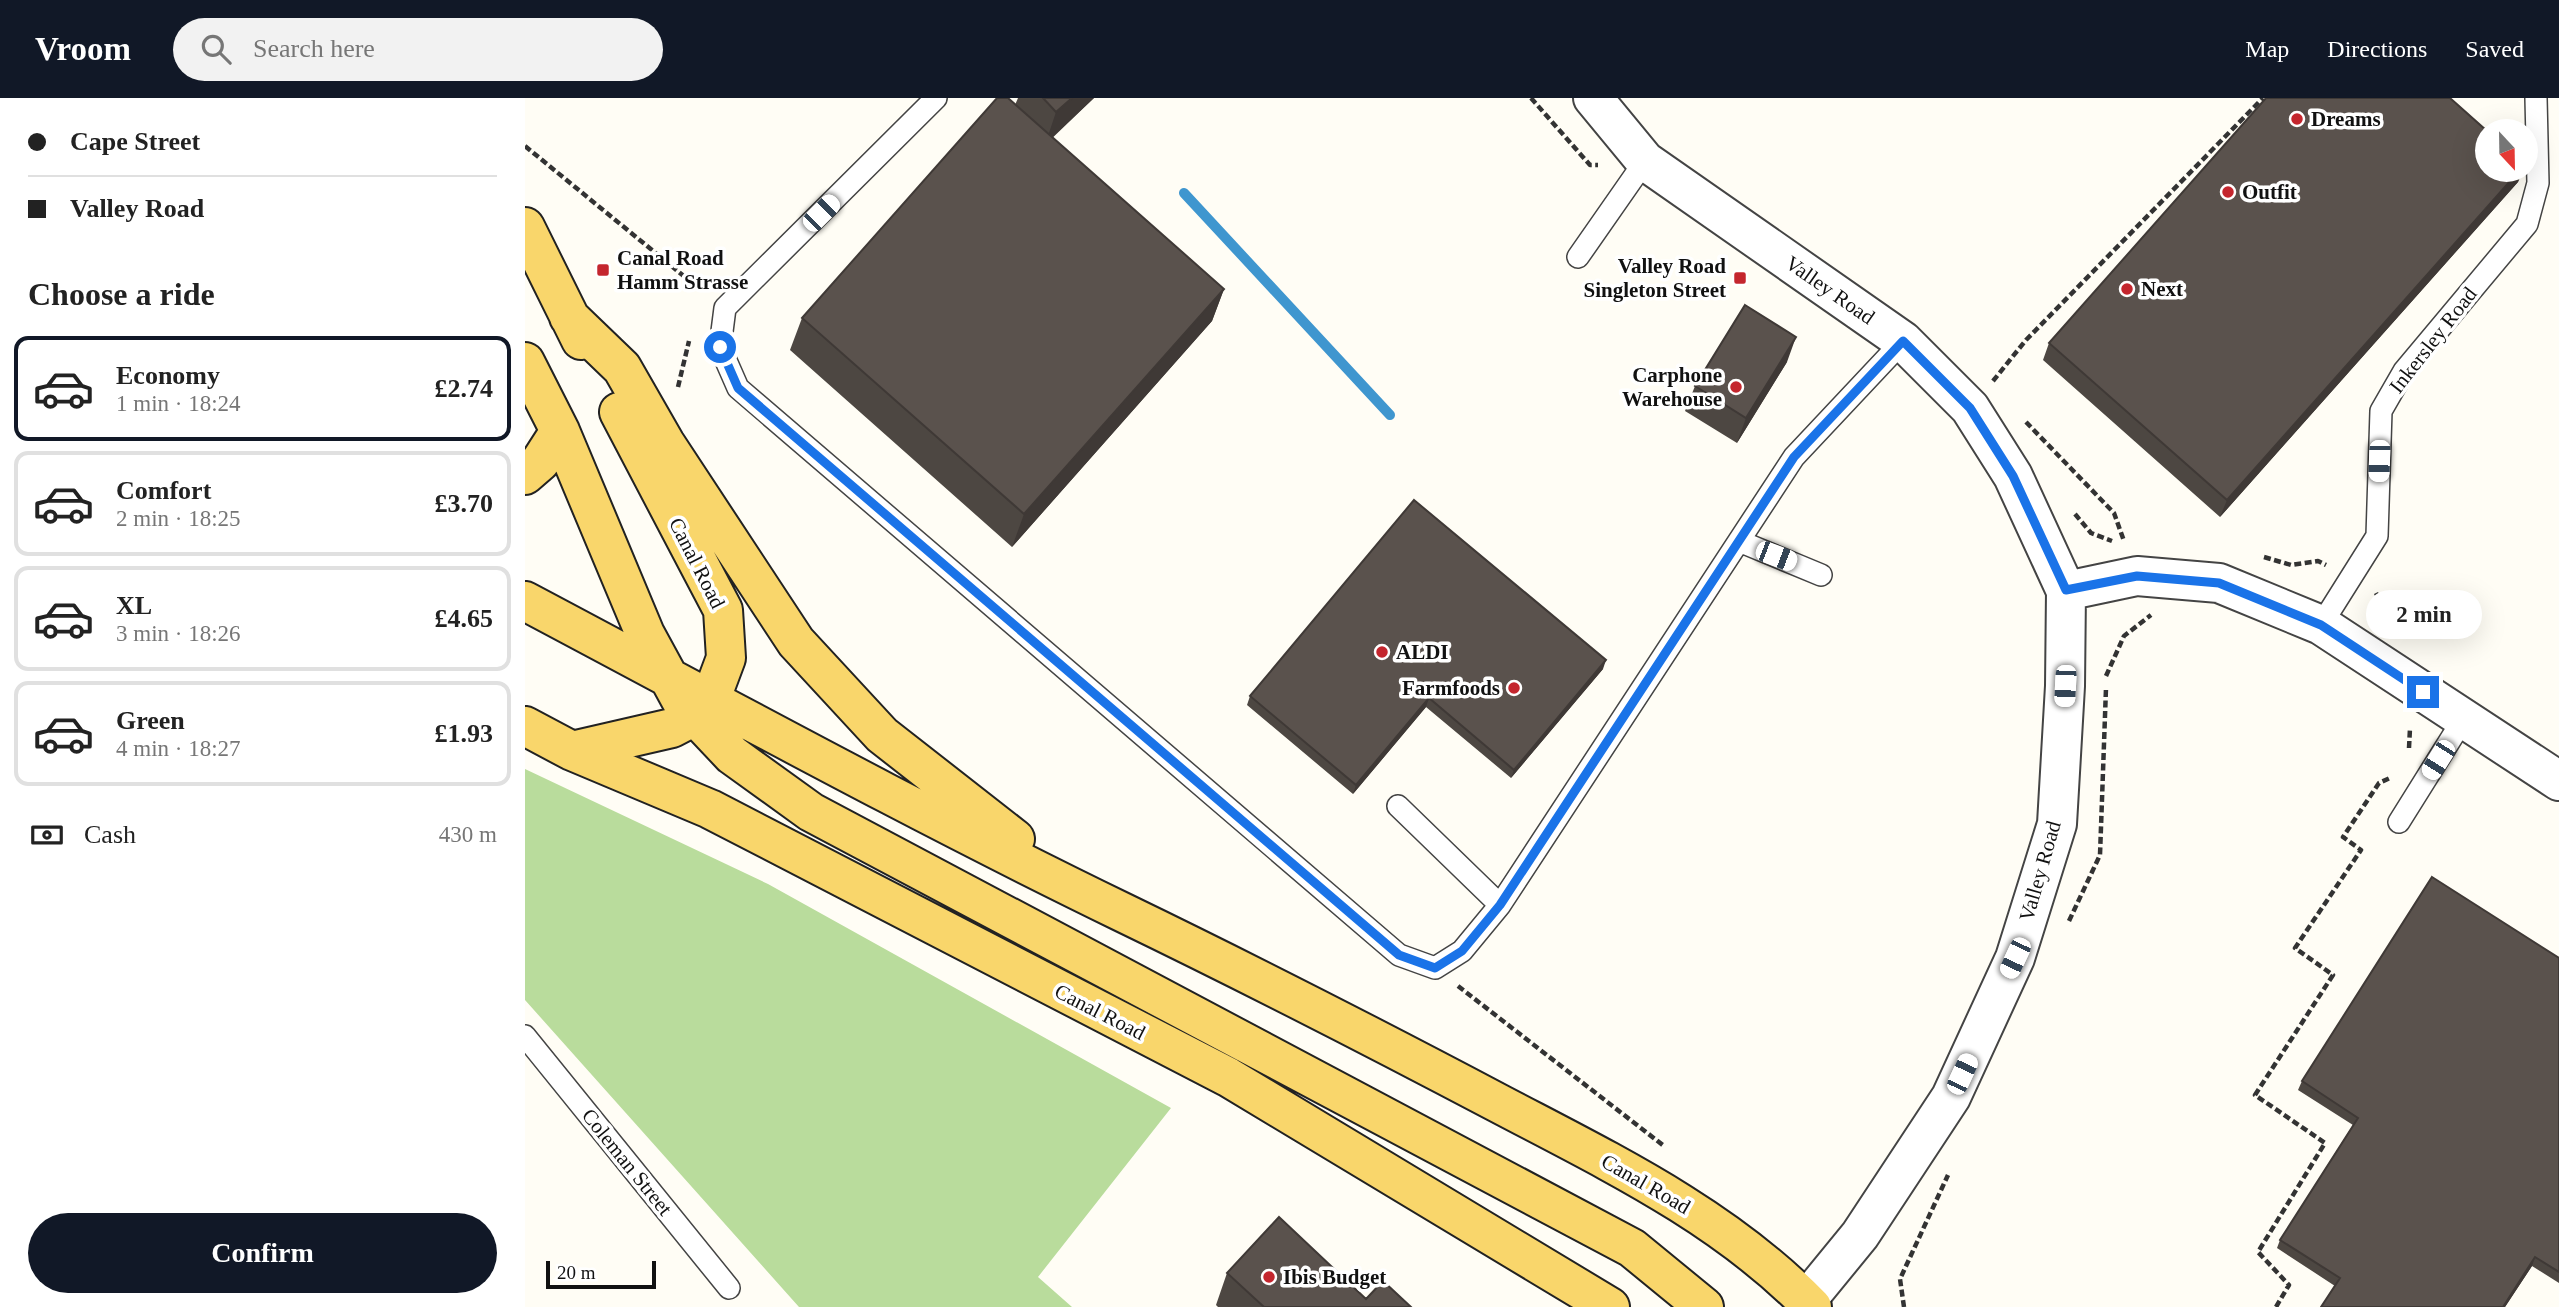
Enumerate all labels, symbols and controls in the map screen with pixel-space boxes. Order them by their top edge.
search box [173,18,663,81]
icon: search [197,30,235,68]
text: Vroom [35,31,131,67]
text: Search here [253,34,375,63]
text: Map [2245,36,2289,62]
text: Directions [2327,36,2427,62]
text: Saved [2465,36,2524,62]
place label: Dreams [2311,107,2381,131]
marker: Dreams [2289,111,2305,127]
north arrow [2475,119,2537,182]
map controls [2475,119,2538,182]
text: Cape Street [70,127,200,156]
place label: Outfit [2242,180,2297,204]
marker: Outfit [2220,184,2236,200]
car [799,191,844,235]
text: Valley Road [70,194,204,223]
place label: Canal Road Hamm Strasse [617,246,748,294]
street label: Valley Road [1781,251,1880,330]
place label: Valley Road Singleton Street [1583,254,1726,302]
marker: Canal Road Hamm Strasse [595,262,611,278]
marker: Valley Road Singleton Street [1732,270,1748,286]
text: Choose a ride [28,276,215,312]
place label: Next [2141,277,2183,301]
marker: Next [2119,281,2135,297]
street label: Inkersley Road [2384,282,2482,398]
route start [704,331,736,363]
icon: car [32,357,95,420]
text: Economy [116,361,220,390]
place label: Carphone Warehouse [1622,363,1722,411]
text: £2.74 [435,374,493,403]
marker: Carphone Warehouse [1728,379,1744,395]
text: 1 min · 18:24 [116,391,241,416]
car [2368,440,2391,482]
icon: car [32,472,95,535]
text: Comfort [116,476,211,505]
text: £3.70 [435,489,493,518]
text: 2 min · 18:25 [116,506,241,531]
street label: Canal Road [664,514,730,613]
car [1753,539,1800,573]
icon: car [32,587,95,650]
callout: 2 min [2365,590,2481,640]
text: XL [116,591,152,620]
text: 2 min [2396,602,2452,627]
text: £4.65 [435,604,493,633]
text: 3 min · 18:26 [116,621,241,646]
place label: ALDI [1396,640,1449,664]
marker: ALDI [1374,644,1390,660]
car [2054,664,2077,708]
place label: Farmfoods [1402,676,1500,700]
route end [2407,676,2439,708]
marker: Farmfoods [1506,680,1522,696]
icon: car [32,702,95,765]
text: Green [116,706,185,735]
text: £1.93 [435,719,493,748]
text: 4 min · 18:27 [116,736,241,761]
car [2418,737,2459,783]
icon: cash [28,816,66,854]
street label: Valley Road [2014,818,2066,924]
text: Cash [84,820,136,849]
text: 430 m [439,822,497,847]
car [1997,935,2034,981]
street label: Canal Road [1051,979,1150,1045]
car [1944,1051,1981,1097]
street label: Coleman Street [577,1104,677,1220]
street label: Canal Road [1597,1149,1695,1219]
button: Confirm [28,1213,497,1293]
scale bar [546,1258,656,1290]
text: 20 m [557,1262,596,1283]
place label: Ibis Budget [1283,1265,1386,1289]
marker: Ibis Budget [1261,1269,1277,1285]

